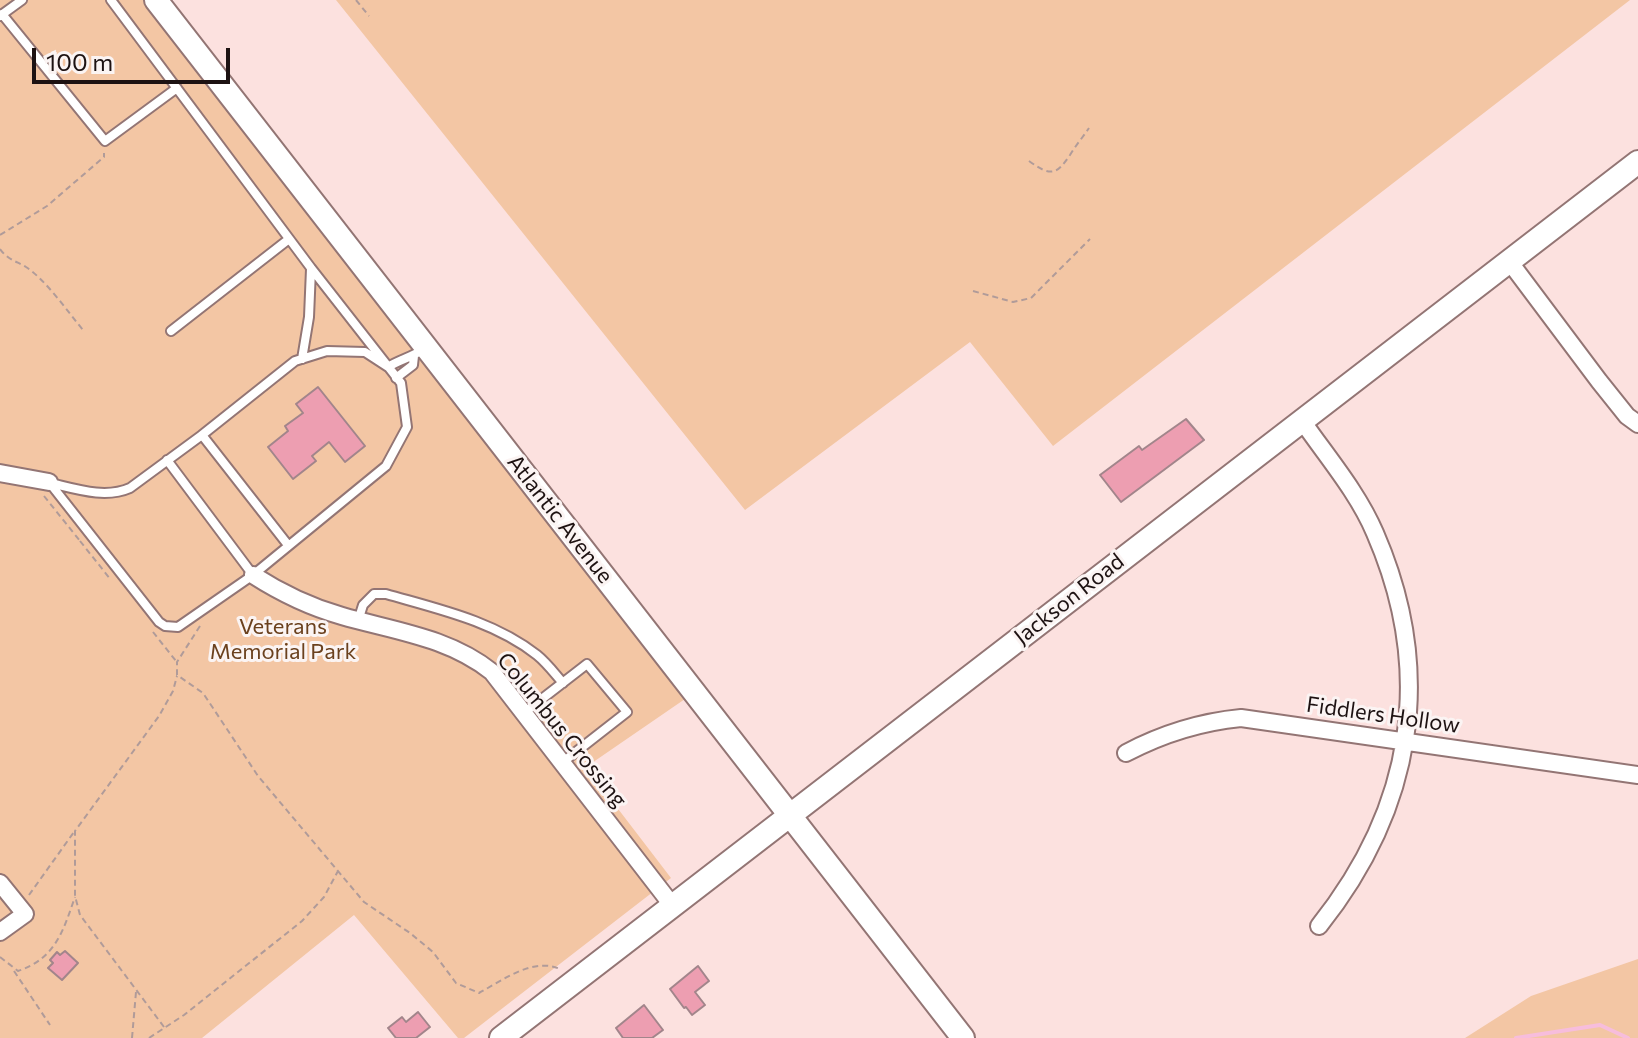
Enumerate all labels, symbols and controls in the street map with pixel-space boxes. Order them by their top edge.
scale bar [36,32,234,82]
text: 100 m [46,47,113,76]
street label: Atlantic Avenue [502,449,618,589]
street label: Jackson Road [1009,548,1129,650]
park label: Veterans Memorial Park [210,614,356,666]
street label: Columbus Crossing [492,647,632,813]
street label: Fiddlers Hollow [1305,691,1461,739]

